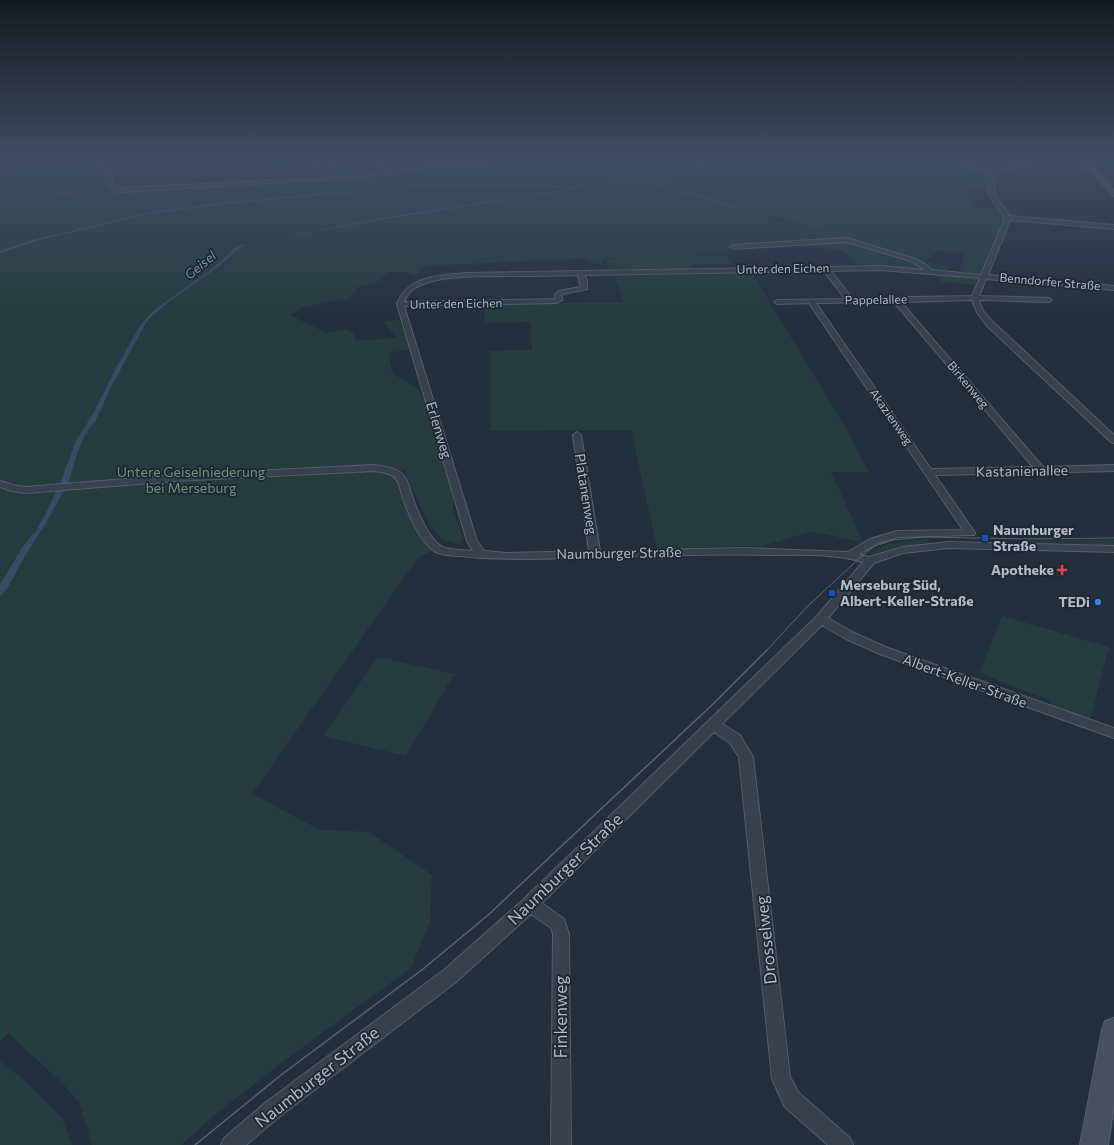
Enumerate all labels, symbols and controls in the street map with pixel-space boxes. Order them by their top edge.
water label: Geisel [181,247,219,283]
street label: Unter den Eichen [737,260,829,276]
street label: Benndorfer Straße [999,270,1101,292]
street label: Pappelallee [845,291,907,307]
street label: Unter den Eichen [410,295,502,311]
street label: Birkenweg [945,358,993,411]
street label: Akazienweg [867,386,917,448]
street label: Erlenweg [423,399,456,461]
street label: Platanenweg [572,452,601,536]
street label: Kastanienallee [976,461,1068,480]
park label: Untere Geiselniederung bei Merseburg [117,463,266,496]
place label: Naumburger Straße [993,521,1074,554]
marker: Naumburger Straße [980,533,990,543]
street label: Naumburger Straße [556,543,682,562]
place label: Apotheke [991,561,1054,578]
marker: Apotheke [1057,565,1067,575]
place label: Merseburg Süd, Albert-Keller-Straße [840,576,974,609]
marker: Merseburg Süd, Albert-Keller-Straße [827,588,837,598]
place label: TEDi [1058,593,1090,610]
marker: TEDi [1093,597,1103,607]
street label: Albert-Keller-Straße [901,650,1030,711]
street label: Naumburger Straße [503,808,627,929]
street label: Drosselweg [750,895,781,986]
street label: Finkenweg [550,976,571,1058]
street label: Naumburger Straße [250,1022,383,1132]

